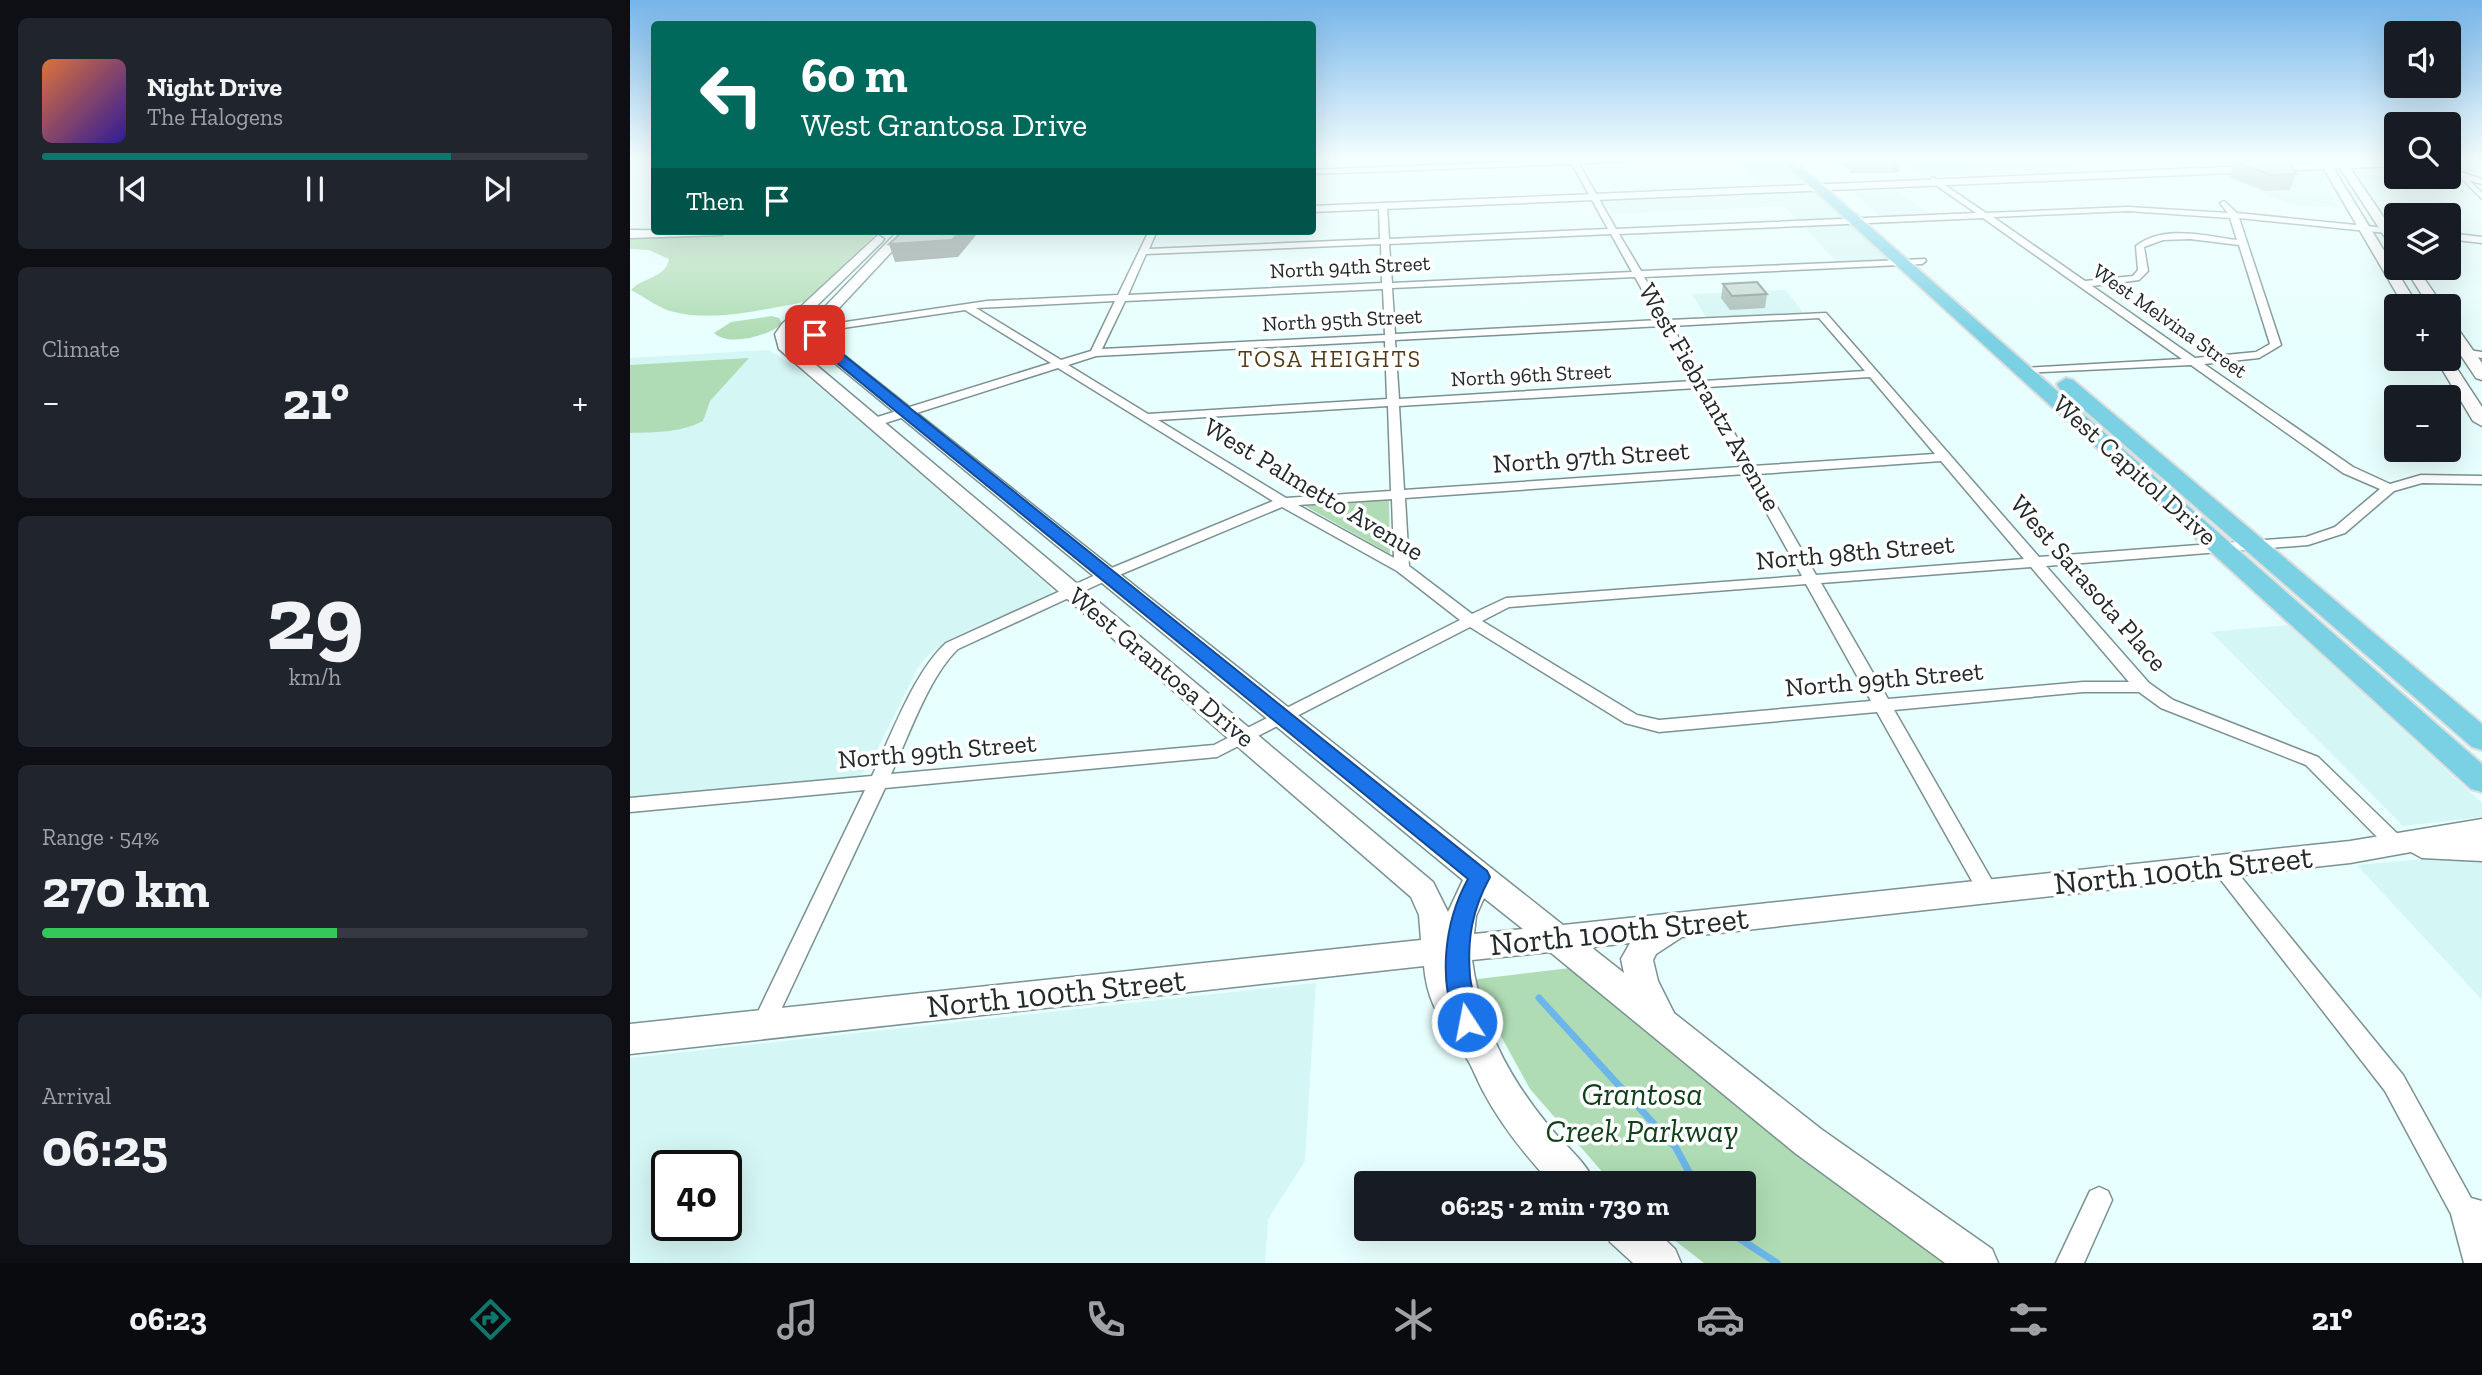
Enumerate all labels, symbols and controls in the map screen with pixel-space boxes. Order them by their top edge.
map controls [2384,21,2461,462]
button: sound [2384,21,2461,98]
text: 60 m [801,46,908,105]
icon: left [686,49,777,140]
text: Night Drive [147,71,282,103]
text: The Halogens [147,103,283,131]
text: West Grantosa Drive [801,106,1087,144]
button: search [2384,112,2461,189]
icon: previous [114,170,152,208]
icon: pause [296,170,334,208]
icon: next [478,170,516,208]
icon: arrive [758,182,796,220]
text: Then [686,185,744,217]
button: layers [2384,203,2461,280]
street label: North 94th Street [1269,250,1431,283]
street label: West Melvina Street [2088,258,2252,383]
street label: West Fiebrantz Avenue [1632,277,1788,517]
button: + [2384,294,2461,371]
street label: North 95th Street [1261,303,1423,336]
pin [785,305,845,365]
icon: arrive [796,316,834,354]
text: Climate [42,335,120,363]
district label: TOSA HEIGHTS [1238,345,1422,373]
street label: North 96th Street [1450,358,1612,391]
text: 21° [282,370,349,432]
text: − [42,379,60,425]
text: + [572,379,588,425]
button: − [2384,385,2461,462]
street label: West Capitol Drive [2046,388,2224,552]
street label: West Palmetto Avenue [1198,411,1430,567]
street label: North 97th Street [1492,434,1691,480]
street label: West Sarasota Place [2004,488,2174,678]
street label: North 98th Street [1755,527,1956,577]
text: 29 [266,563,364,672]
street label: West Grantosa Drive [1063,580,1261,754]
street label: North 99th Street [1784,654,1985,704]
text: km/h [289,663,341,691]
street label: North 99th Street [837,726,1038,776]
text: Range · 54% [42,823,159,851]
street label: North 100th Street [2052,838,2314,902]
text: 270 km [42,858,210,920]
street label: North 100th Street [1488,899,1750,963]
street label: North 100th Street [925,961,1187,1025]
position arrow [1430,985,1504,1059]
park label: Grantosa Creek Parkway [1546,1075,1738,1150]
text: Arrival [42,1082,111,1110]
text: 06:25 [42,1117,168,1179]
speed limit sign: 40 [651,1150,742,1241]
text: 06:25 · 2 min · 730 m [1441,1190,1669,1222]
icon: directions [466,1295,515,1344]
icon: music [773,1295,822,1344]
icon: phone [1081,1295,1130,1344]
icon: climate [1389,1295,1438,1344]
icon: car [1696,1295,1745,1344]
icon: filters [2004,1295,2053,1344]
text: 06:23 [129,1300,207,1338]
text: 21° [2311,1300,2353,1338]

